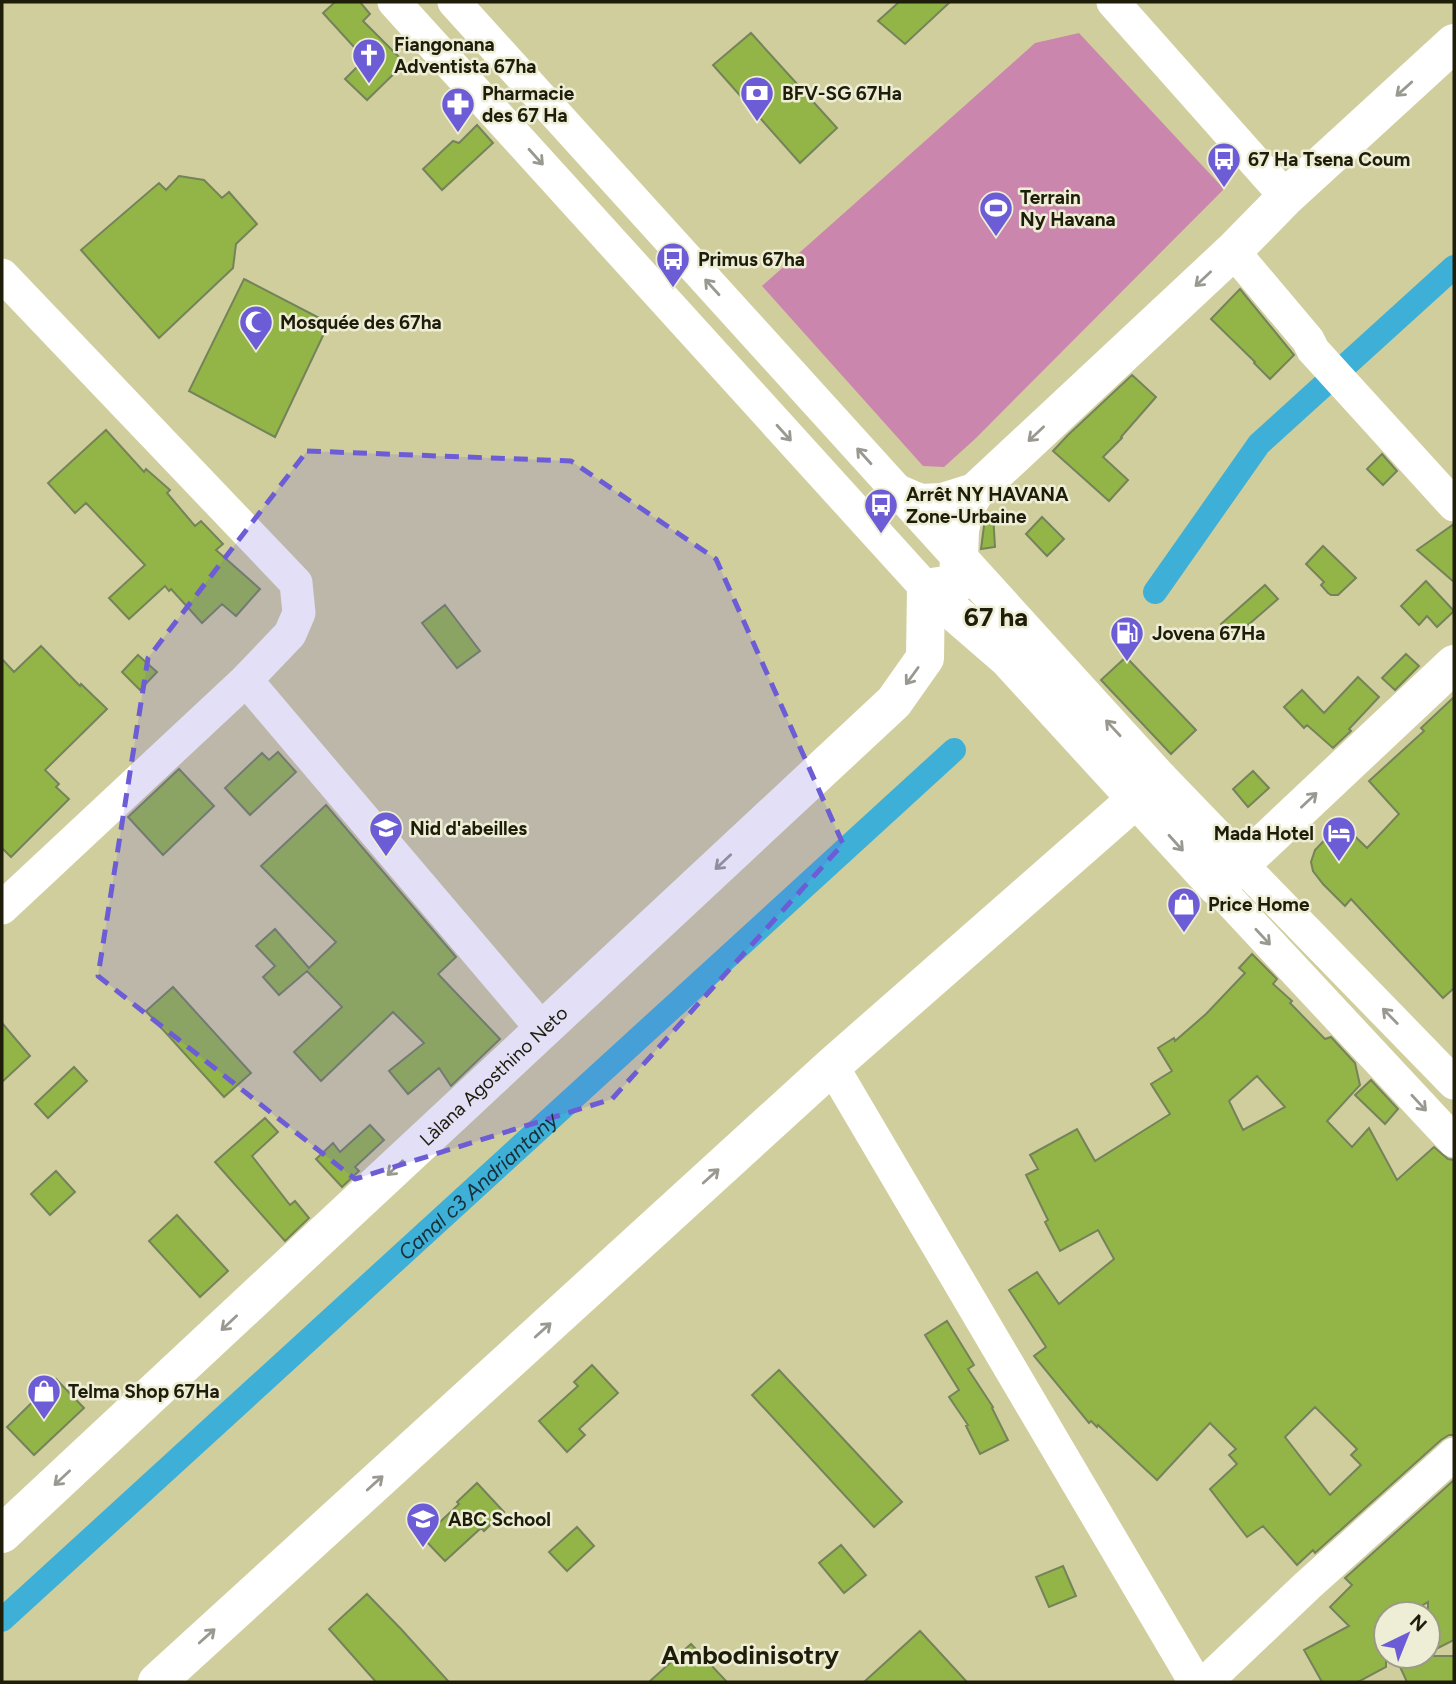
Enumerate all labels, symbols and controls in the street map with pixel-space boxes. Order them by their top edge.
place label: Fiangonana Adventista 67ha [394,33,536,78]
church icon: Fiangonana Adventista 67ha [350,36,388,85]
bank icon: BFV-SG 67Ha [738,74,776,123]
one-way arrow [1395,81,1413,97]
place label: Pharmacie des 67 Ha [482,82,575,127]
place label: BFV-SG 67Ha [782,82,902,105]
pharmacy icon: Pharmacie des 67 Ha [439,85,477,134]
bus stop icon: 67 Ha Tsena Coum [1205,140,1243,189]
one-way arrow [528,148,545,165]
place label: 67 Ha Tsena Coum [1248,148,1410,171]
place label: Terrain Ny Havana [1020,186,1116,231]
sports icon: Terrain Ny Havana [977,189,1015,238]
bus stop icon: Primus 67ha [654,240,692,289]
place label: Primus 67ha [698,248,805,271]
one-way arrow [1194,271,1212,287]
one-way arrow [704,278,720,296]
mosque icon: Mosquée des 67ha [237,303,275,352]
place label: Mosquée des 67ha [280,311,442,334]
one-way arrow [776,424,792,442]
one-way arrow [1027,426,1045,442]
one-way arrow [856,447,872,465]
place label: Arrêt NY HAVANA Zone-Urbaine [906,483,1069,528]
bus stop icon: Arrêt NY HAVANA Zone-Urbaine [862,486,900,535]
district label: 67 ha [964,601,1028,633]
fuel station icon: Jovena 67Ha [1108,614,1146,663]
place label: Jovena 67Ha [1152,622,1265,645]
one-way arrow [905,667,920,686]
one-way arrow [1105,720,1122,737]
one-way arrow [1300,792,1317,809]
school or university icon: Nid d'abeilles [367,809,405,858]
hotel icon: Mada Hotel [1320,814,1358,863]
place label: Nid d'abeilles [410,817,527,840]
place label: Mada Hotel [1214,822,1314,845]
one-way arrow [1168,834,1185,851]
one-way arrow [714,854,732,870]
shop icon: Price Home [1165,885,1203,934]
place label: Price Home [1208,893,1310,916]
one-way arrow [1255,928,1272,945]
street label: Làlana Agosthino Neto [415,1001,572,1150]
one-way arrow [1381,1008,1398,1025]
one-way arrow [1411,1094,1427,1112]
water label: Canal c3 Andriantany [393,1106,563,1265]
one-way arrow [387,1159,404,1176]
one-way arrow [702,1168,719,1185]
one-way arrow [221,1314,238,1331]
one-way arrow [534,1321,551,1338]
shop icon: Telma Shop 67Ha [25,1372,63,1421]
place label: Telma Shop 67Ha [68,1380,220,1403]
one-way arrow [54,1469,71,1486]
one-way arrow [366,1475,384,1491]
school or university icon: ABC School [404,1500,442,1549]
place label: ABC School [448,1508,551,1531]
north arrow [1372,1600,1442,1670]
text: N [1405,1610,1431,1636]
one-way arrow [198,1628,215,1645]
district label: Ambodinisotry [661,1639,839,1671]

